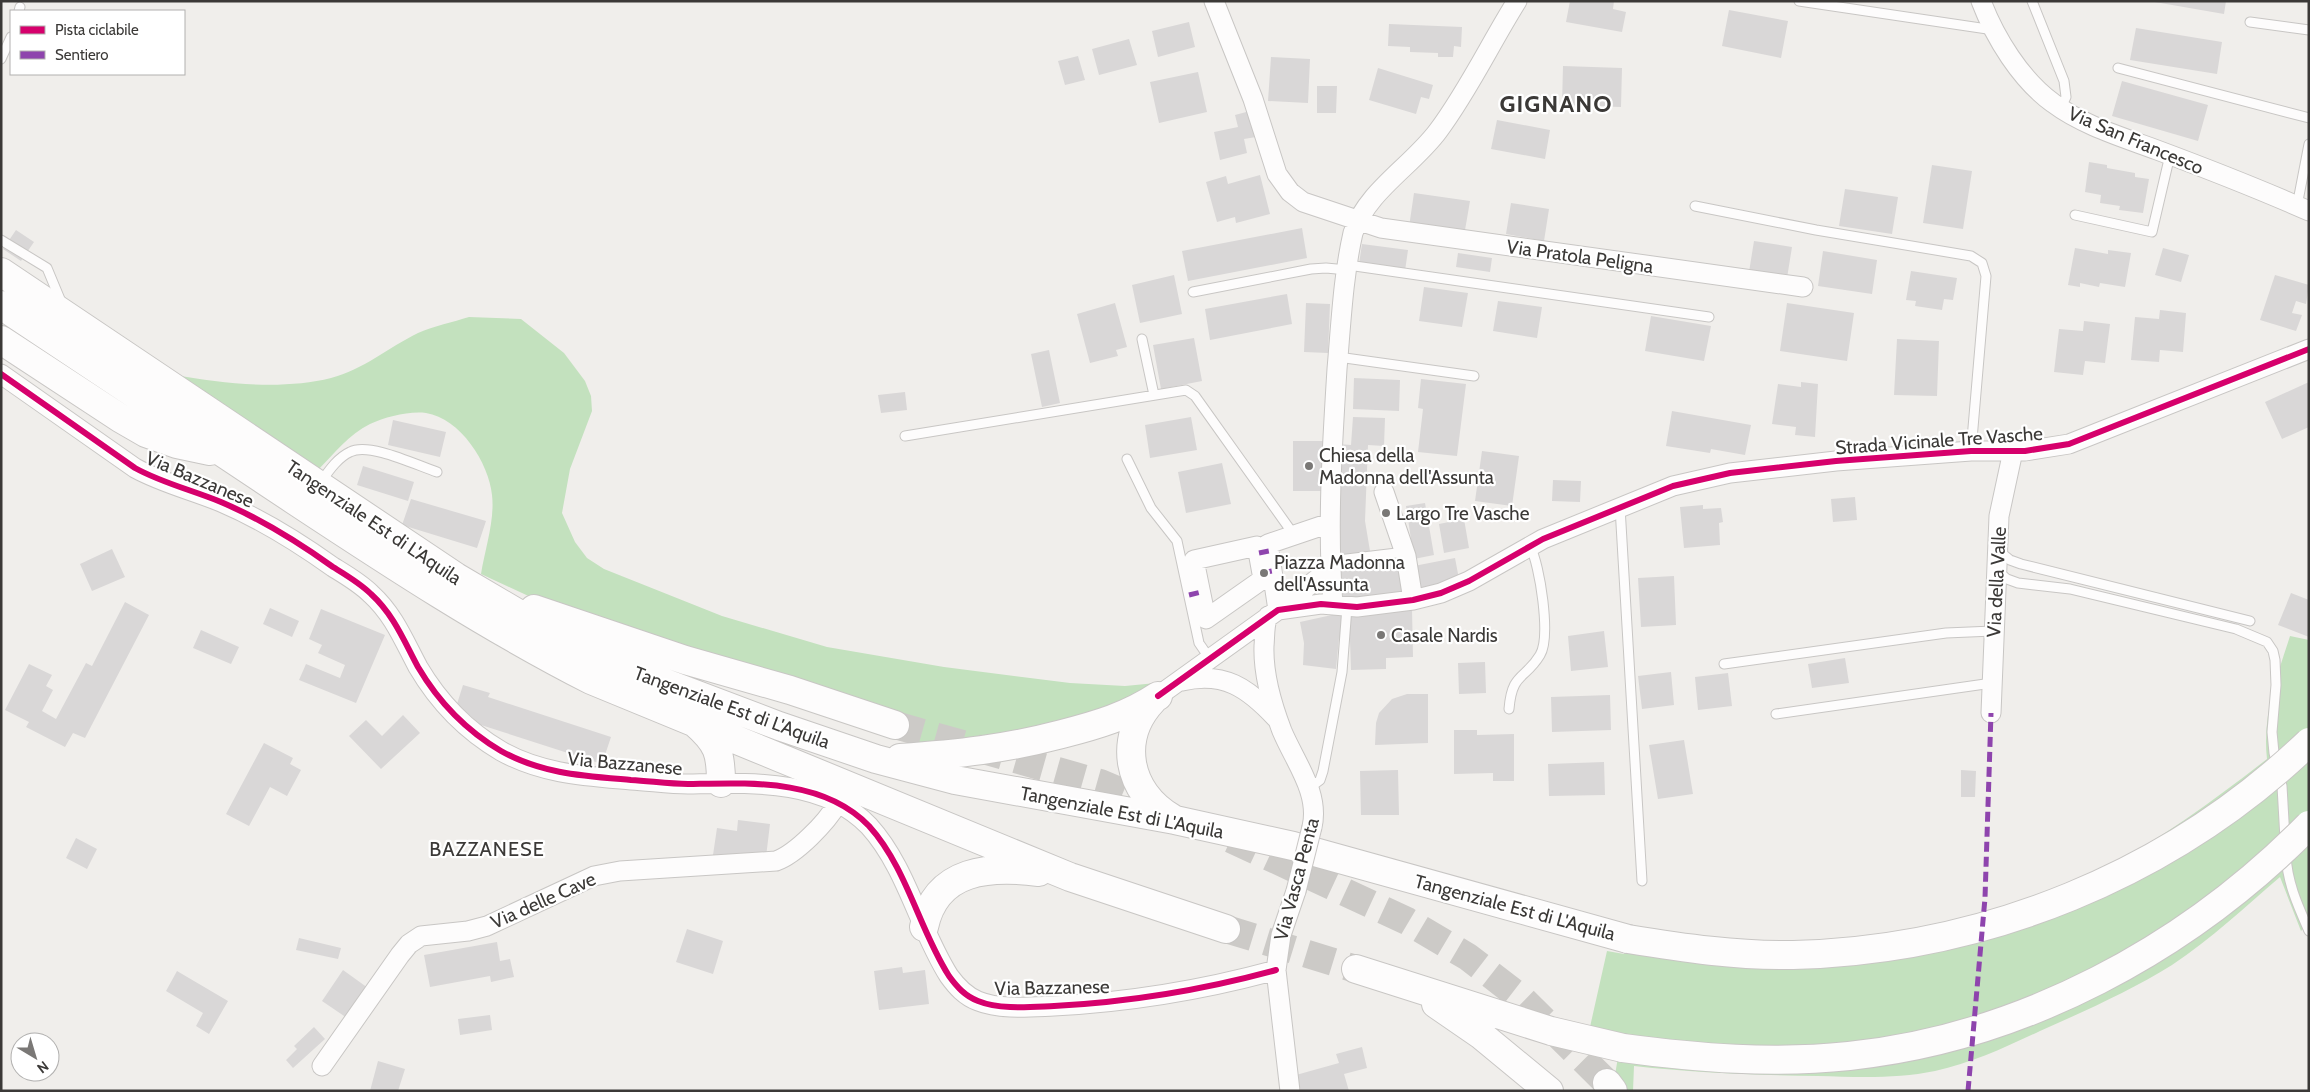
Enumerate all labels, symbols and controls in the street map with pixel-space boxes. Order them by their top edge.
legend [10,10,185,75]
text: Pista ciclabile [55,21,139,39]
text: Sentiero [55,46,108,64]
district label: GIGNANO [1500,89,1612,118]
street label: Via San Francesco [2065,102,2207,179]
street label: Via Pratola Peligna [1505,235,1655,278]
street label: Strada Vicinale Tre Vasche [1834,422,2044,459]
place label: Chiesa della Madonna dell'Assunta [1319,444,1494,489]
street label: Via Bazzanese [142,446,258,513]
street label: Tangenziale Est di L'Aquila [282,455,466,590]
marker: Chiesa della Madonna dell'Assunta [1303,460,1315,472]
place label: Largo Tre Vasche [1396,502,1530,525]
marker: Largo Tre Vasche [1380,507,1392,519]
street label: Via della Valle [1982,526,2011,638]
place label: Piazza Madonna dell'Assunta [1274,551,1405,596]
marker: Piazza Madonna dell'Assunta [1258,567,1270,579]
place label: Casale Nardis [1391,624,1498,647]
marker: Casale Nardis [1375,629,1387,641]
street label: Tangenziale Est di L'Aquila [631,661,833,754]
street label: Via Bazzanese [567,747,684,780]
street label: Tangenziale Est di L'Aquila [1018,781,1226,844]
street label: Via Vasca Penta [1269,815,1324,943]
district label: BAZZANESE [429,837,545,861]
street label: Via delle Cave [487,867,599,934]
street label: Tangenziale Est di L'Aquila [1412,870,1618,945]
street label: Via Bazzanese [994,975,1110,1000]
north arrow [10,1032,60,1082]
text: N [34,1057,52,1077]

